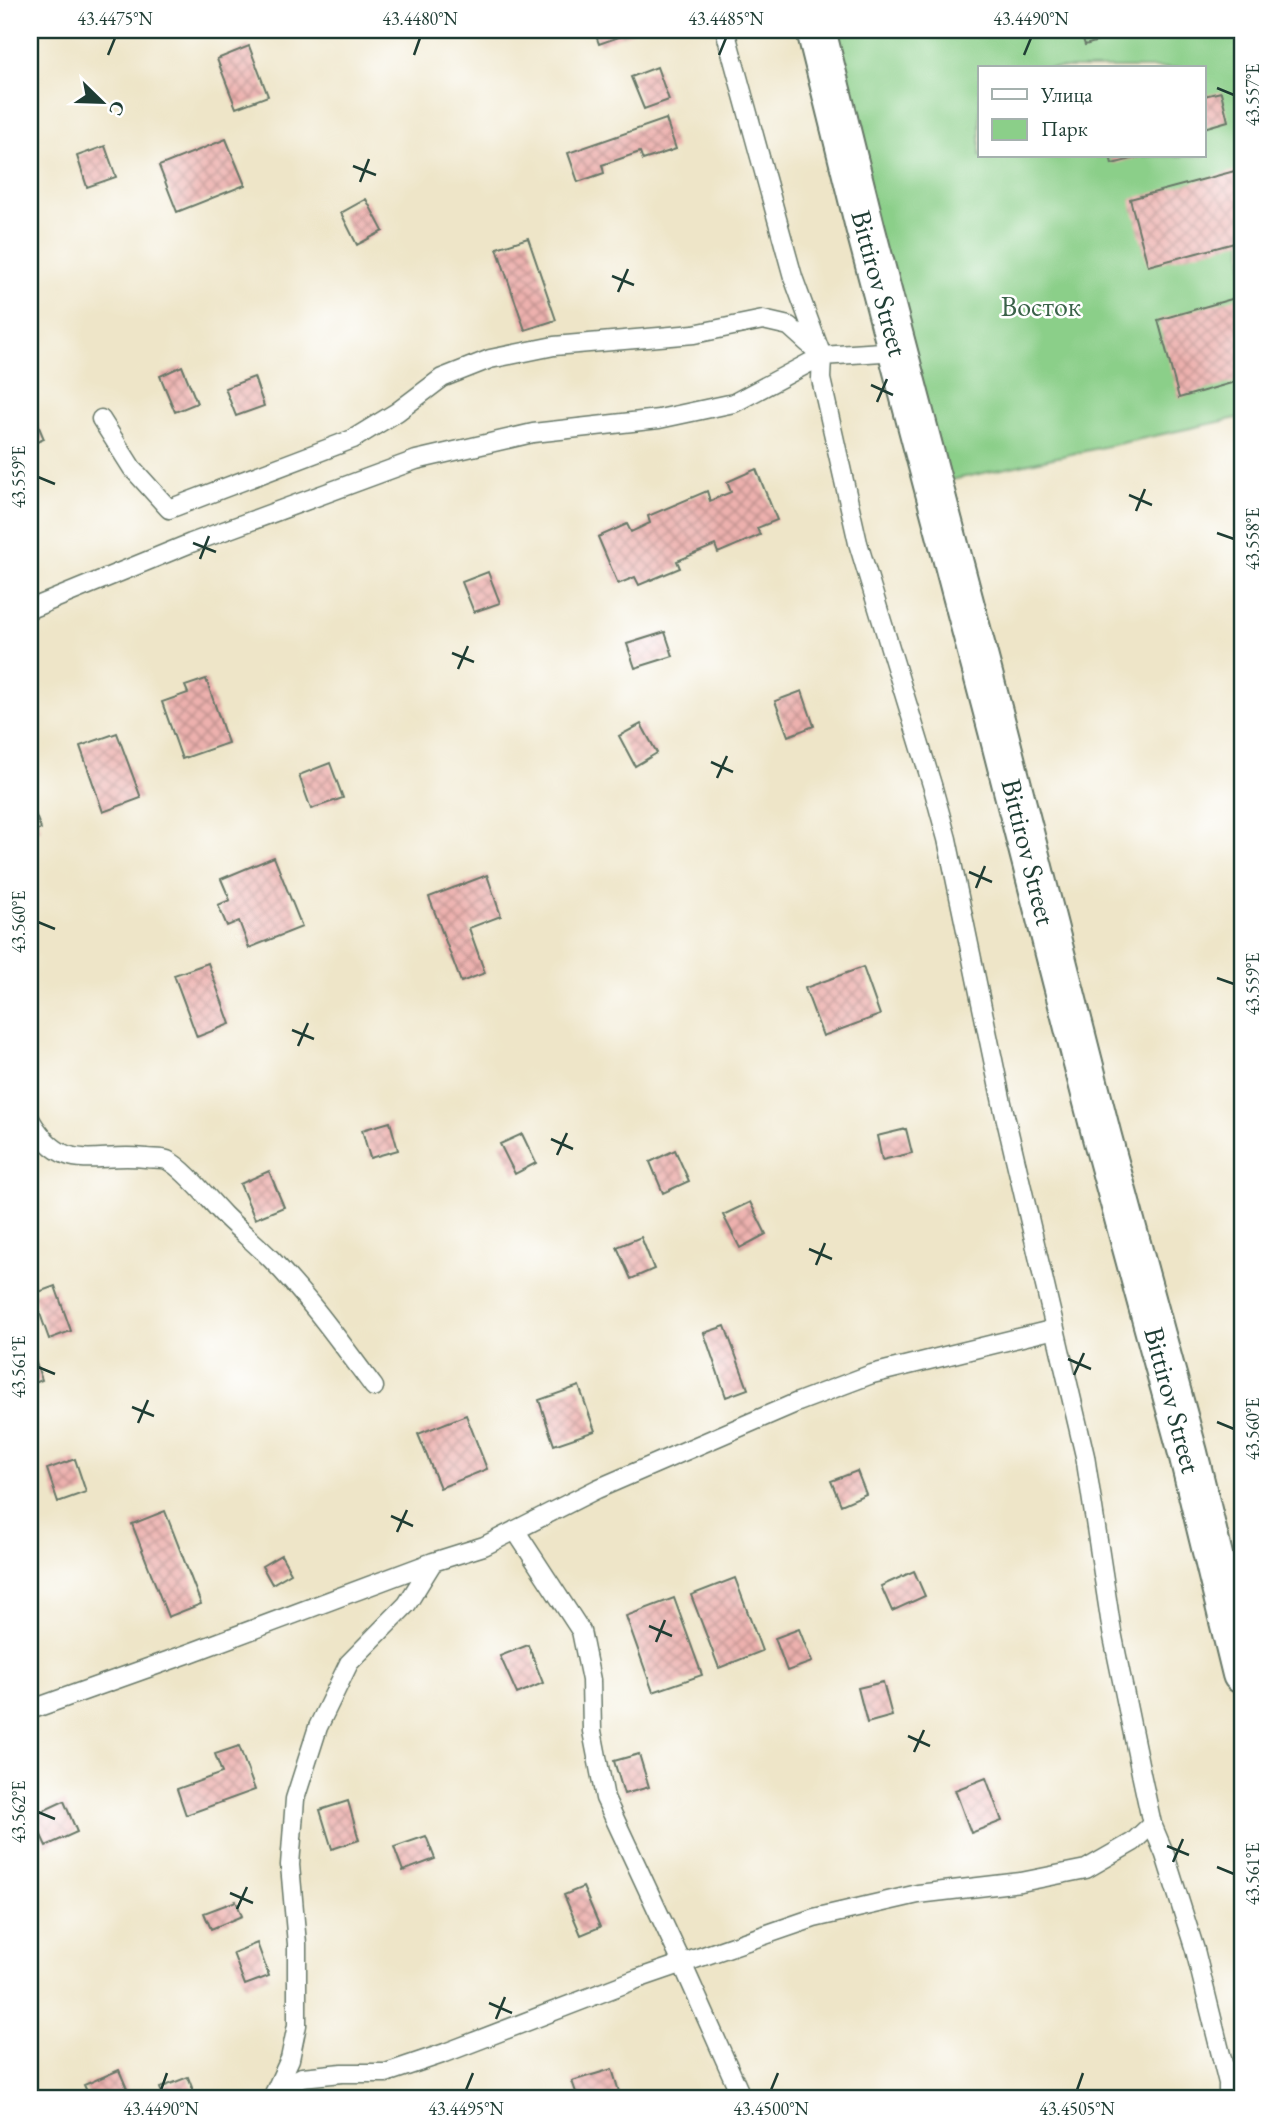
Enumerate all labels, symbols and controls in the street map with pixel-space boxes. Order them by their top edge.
text: 43.4475°N [77,7,153,30]
text: 43.4480°N [382,7,458,30]
text: 43.4485°N [688,7,764,30]
text: 43.4490°N [993,7,1069,30]
text: 43.557°E [1241,64,1264,126]
north arrow [66,66,136,136]
legend [978,66,1206,158]
text: Улица [1040,81,1093,108]
text: С [103,97,131,120]
text: Парк [1041,115,1088,142]
street label: Bittirov Street [843,206,917,360]
park label: Восток [1001,288,1081,324]
text: 43.559°E [7,446,30,508]
text: 43.558°E [1241,508,1264,570]
street label: Bittirov Street [993,775,1065,929]
text: 43.560°E [7,891,30,953]
text: 43.559°E [1241,953,1264,1015]
street label: Bittirov Street [1136,1323,1210,1477]
text: 43.561°E [7,1336,30,1398]
text: 43.560°E [1241,1398,1264,1460]
text: 43.562°E [7,1781,30,1843]
text: 43.561°E [1241,1843,1264,1905]
text: 43.4490°N [123,2097,199,2120]
text: 43.4495°N [428,2097,504,2120]
text: 43.4500°N [733,2097,809,2120]
text: 43.4505°N [1039,2097,1115,2120]

